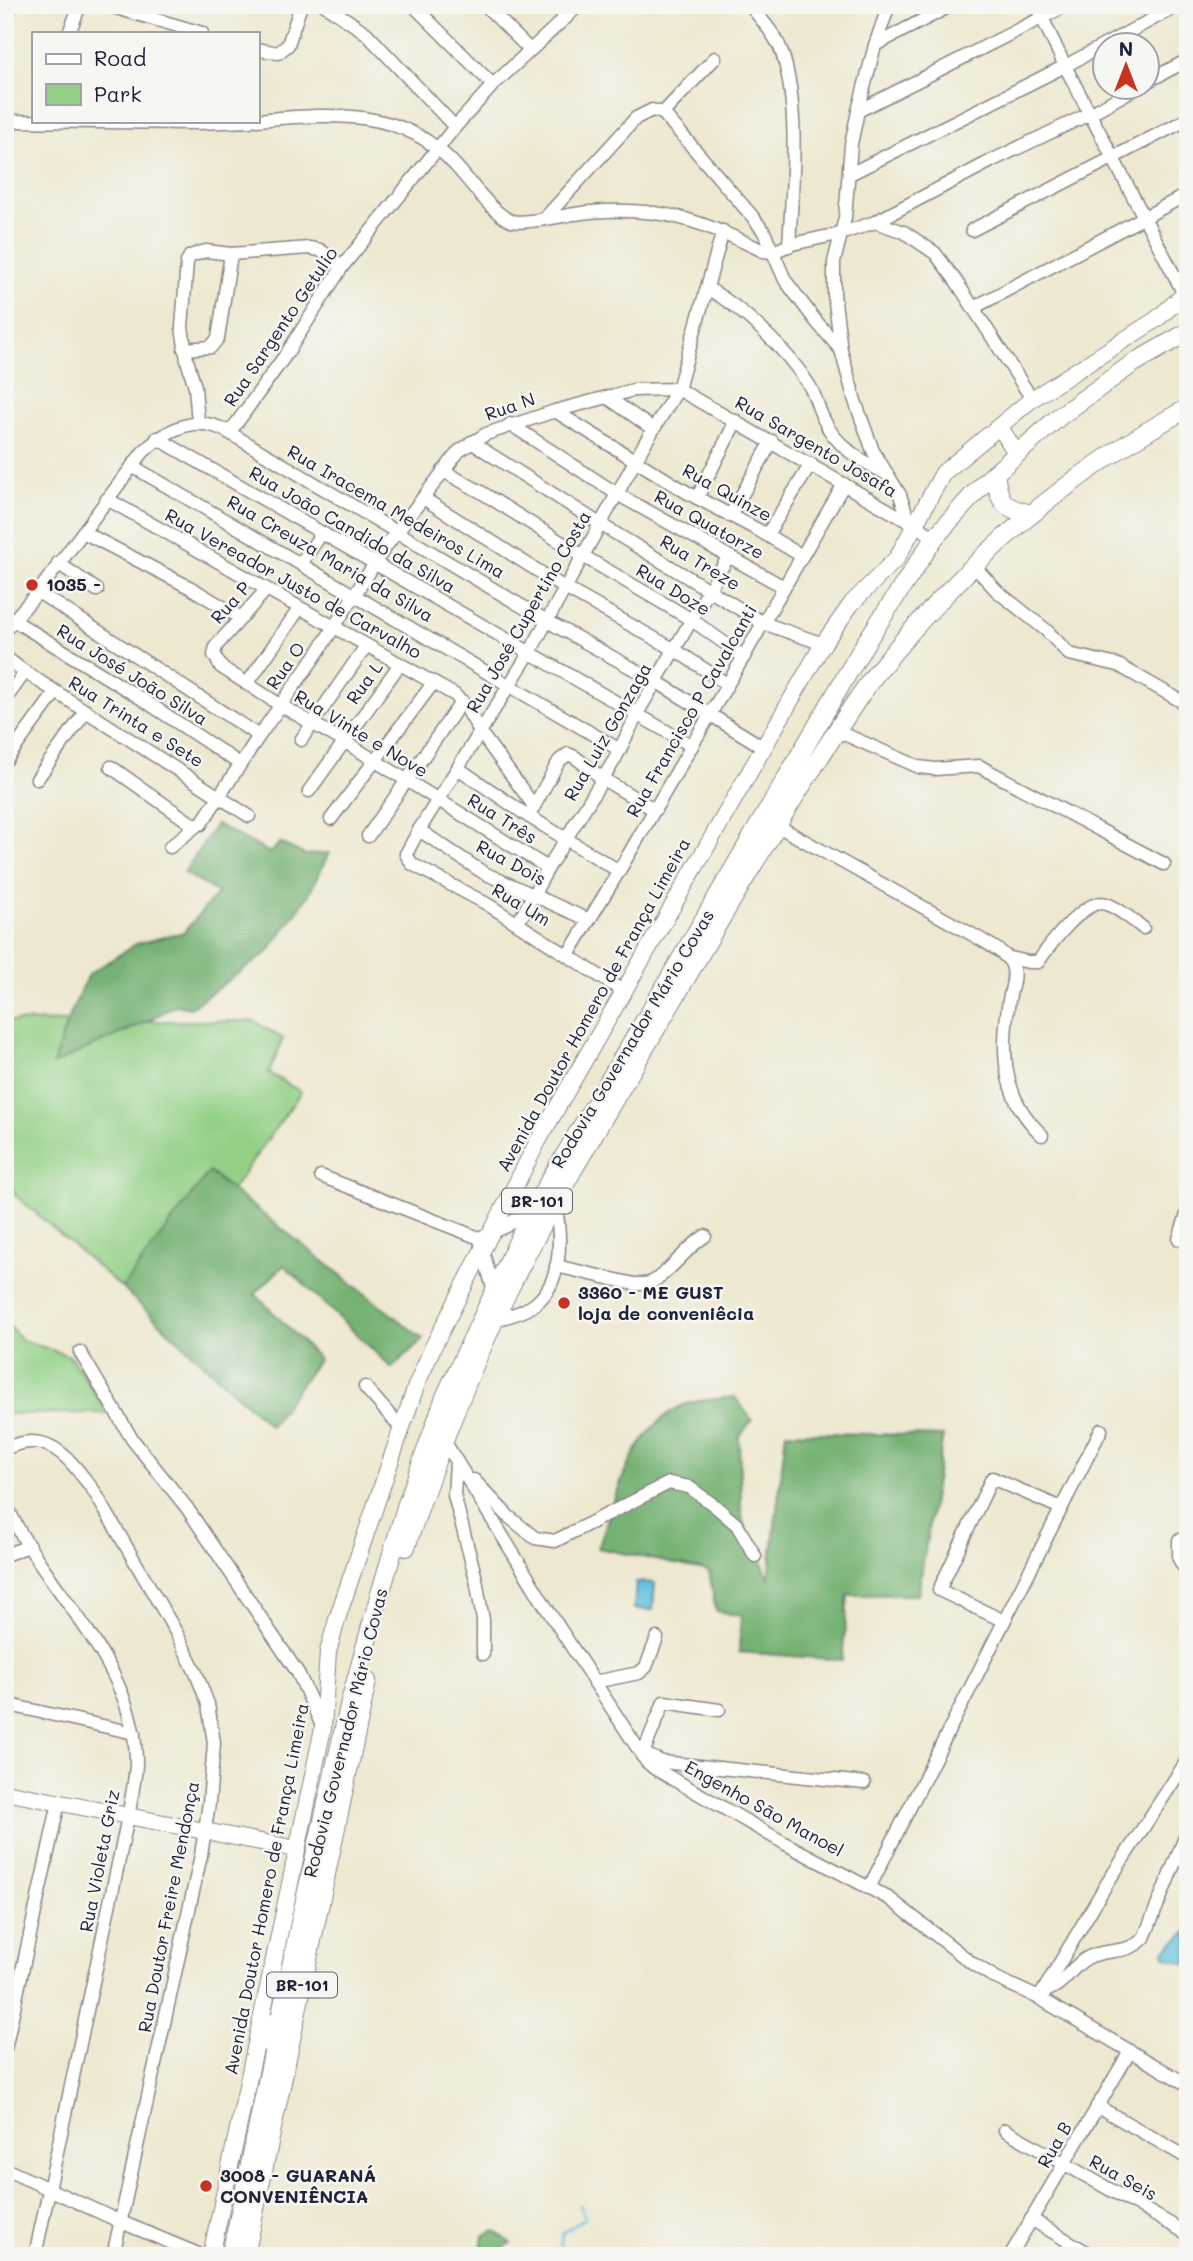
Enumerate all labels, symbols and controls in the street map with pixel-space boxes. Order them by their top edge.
legend [32,32,259,122]
north arrow [1092,32,1162,102]
text: N [1119,36,1133,61]
text: Road [94,44,146,71]
text: Park [94,80,142,107]
street label: Rua Sargento Getulio [218,242,343,411]
street label: Rua N [481,386,538,426]
street label: Rua Sargento Josafa [731,390,902,502]
street label: Rua Iracema Medeiros Lima [283,439,510,583]
street label: Rua Quinze [678,458,777,527]
street label: Rua João Candido da Silva [245,460,460,598]
street label: Rua Quatorze [650,484,769,564]
street label: Rua Creuza Maria da Silva [223,489,438,627]
street label: Rua Vereador Justo de Carvalho [161,502,426,664]
street label: Rua José Cupertino Costa [460,506,596,717]
street label: Rua Treze [656,529,745,596]
street label: Rua Doze [632,558,715,621]
place label: 1035 - [46,572,101,596]
street label: Rua P [205,576,256,629]
marker: 1035 - [24,577,40,593]
street label: Rua Francisco P Cavalcanti [620,600,762,821]
street label: Rua José João Silva [53,618,213,730]
street label: Rua O [260,637,310,694]
street label: Rua L [340,656,388,709]
street label: Rua Luiz Gonzaga [558,658,656,805]
street label: Rua Trinta e Sete [64,670,209,772]
street label: Rua Vinte e Nove [290,684,433,783]
street label: Rua Três [463,787,542,849]
street label: Avenida Doutor Homero de França Limeira [491,833,695,1176]
street label: Rua Dois [472,834,551,890]
street label: Rua Um [488,877,555,931]
street label: Rodovia Governador Mário Covas [545,905,719,1172]
road number: BR-101 [502,1189,572,1214]
place label: 3360 - ME GUST loja de conveniêcia [578,1280,754,1325]
marker: 3360 - ME GUST loja de conveniêcia [556,1295,572,1311]
street label: Rodovia Governador Mário Covas [297,1585,393,1880]
street label: Avenida Doutor Homero de França Limeira [218,1701,314,2077]
street label: Engenho São Manoel [681,1754,848,1862]
street label: Rua Doutor Freire Mendonça [132,1779,204,2035]
street label: Rua Violeta Griz [73,1788,125,1934]
road number: BR-101 [267,1972,337,1997]
street label: Rua B [1031,2117,1077,2172]
street label: Rua Seis [1085,2149,1162,2206]
place label: 3008 - GUARANÁ CONVENIÊNCIA [220,2163,376,2208]
marker: 3008 - GUARANÁ CONVENIÊNCIA [198,2178,214,2194]

